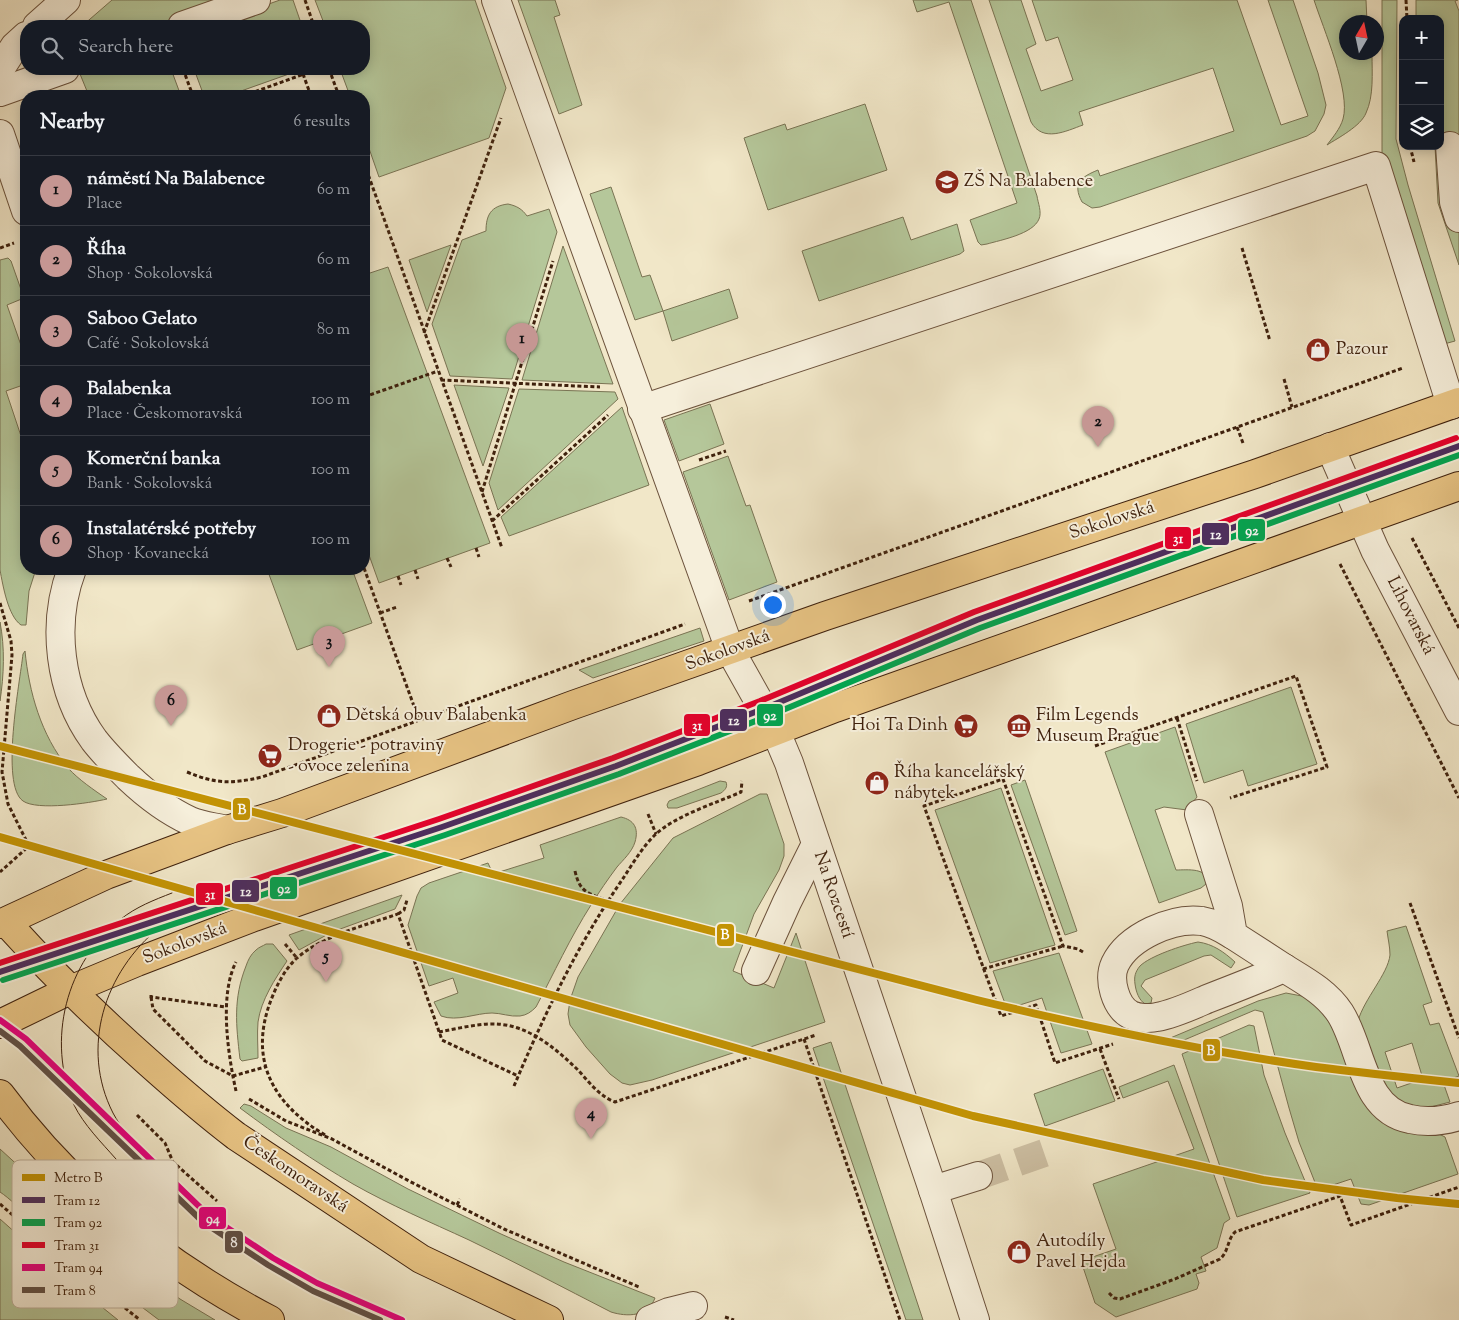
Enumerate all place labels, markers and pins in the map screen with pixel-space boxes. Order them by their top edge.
school or university icon: ZŠ Na Balabence [934,169,960,195]
place label: ZŠ Na Balabence [964,169,1093,195]
pin: 1 [506,323,538,364]
shop icon: Pazour [1305,337,1331,363]
place label: Pazour [1336,337,1388,363]
pin: 2 [1082,406,1114,447]
pin: 3 [313,626,345,667]
pin: 6 [155,685,187,726]
shop icon: Dětská obuv Balabenka [316,703,342,729]
place label: Dětská obuv Balabenka [346,703,527,729]
place label: Film Legends Museum Prague [1036,703,1159,750]
place label: Hoi Ta Dinh [851,713,948,739]
supermarket icon: Hoi Ta Dinh [953,713,979,739]
museum icon: Film Legends Museum Prague [1006,713,1032,739]
place label: Drogerie - potraviny - ovoce zelenina [288,733,444,780]
supermarket icon: Drogerie - potraviny - ovoce zelenina [257,743,283,769]
place label: Říha kancelářský nábytek [894,760,1025,807]
shop icon: Říha kancelářský nábytek [864,770,890,796]
pin: 5 [310,941,342,982]
pin: 4 [575,1098,607,1139]
place label: Autodíly Pavel Hejda [1036,1229,1126,1276]
shop icon: Autodíly Pavel Hejda [1006,1239,1032,1265]

